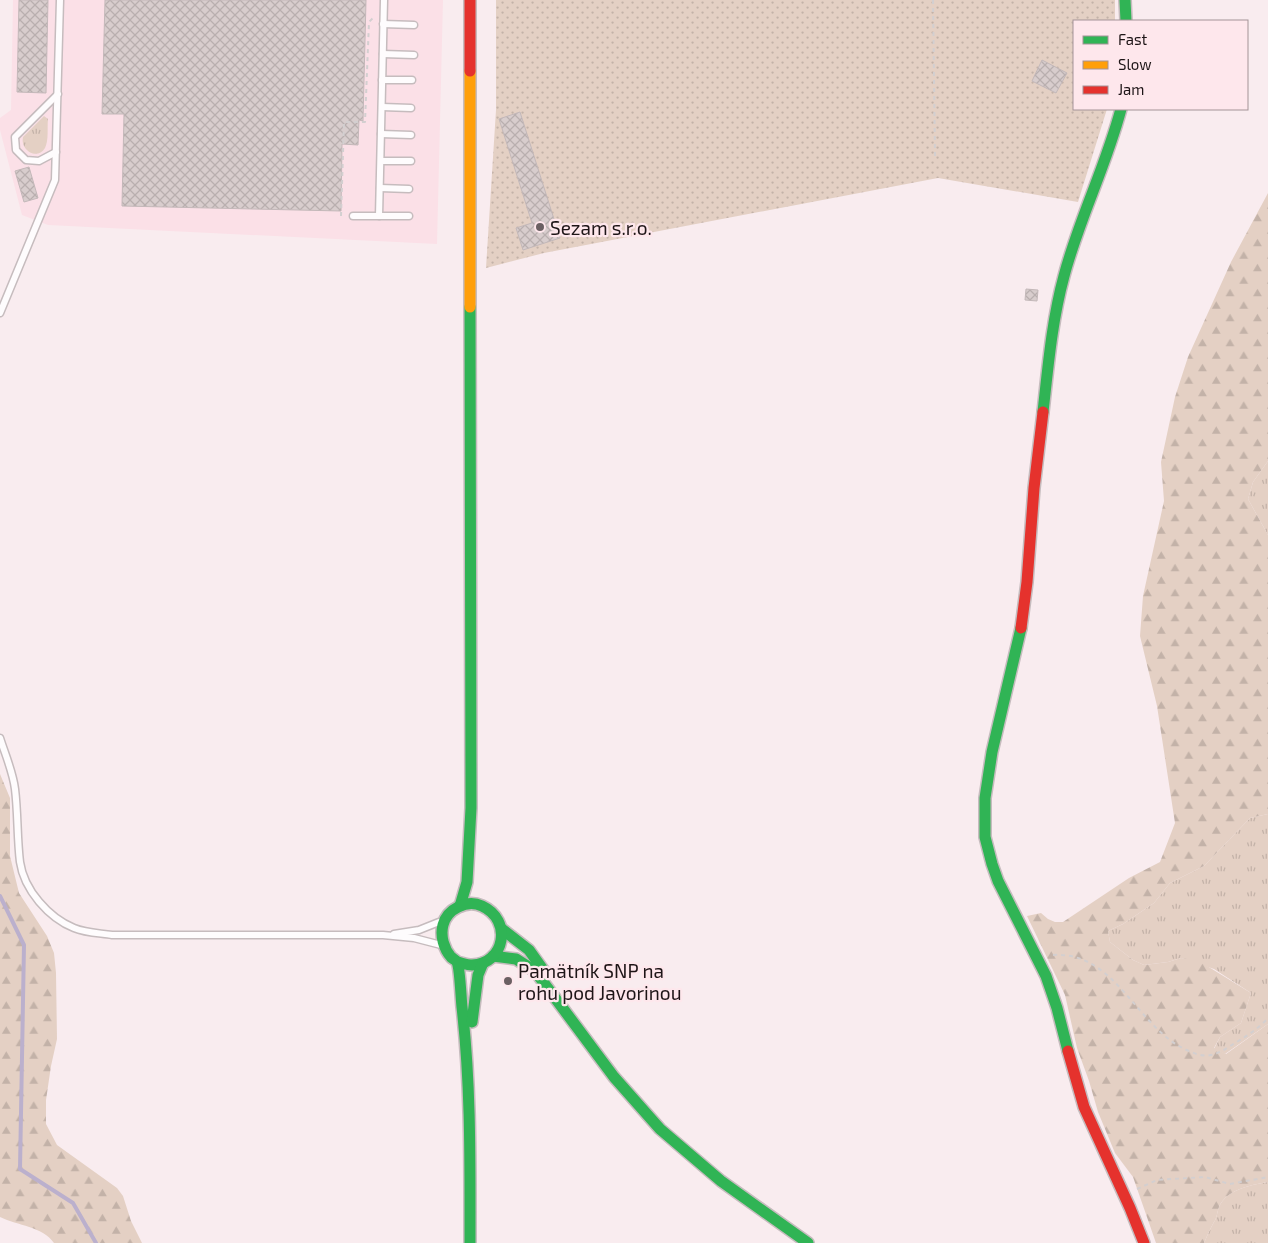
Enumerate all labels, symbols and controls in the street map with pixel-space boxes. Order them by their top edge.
legend [1073,20,1248,110]
text: Fast [1118,30,1148,48]
text: Slow [1118,55,1152,73]
text: Jam [1118,80,1144,98]
place label: Sezam s.r.o. [550,216,652,239]
marker: Sezam s.r.o. [534,221,546,233]
place label: Pamätník SNP na rohu pod Javorinou [518,959,681,1004]
marker: Pamätník SNP na rohu pod Javorinou [502,975,514,987]

